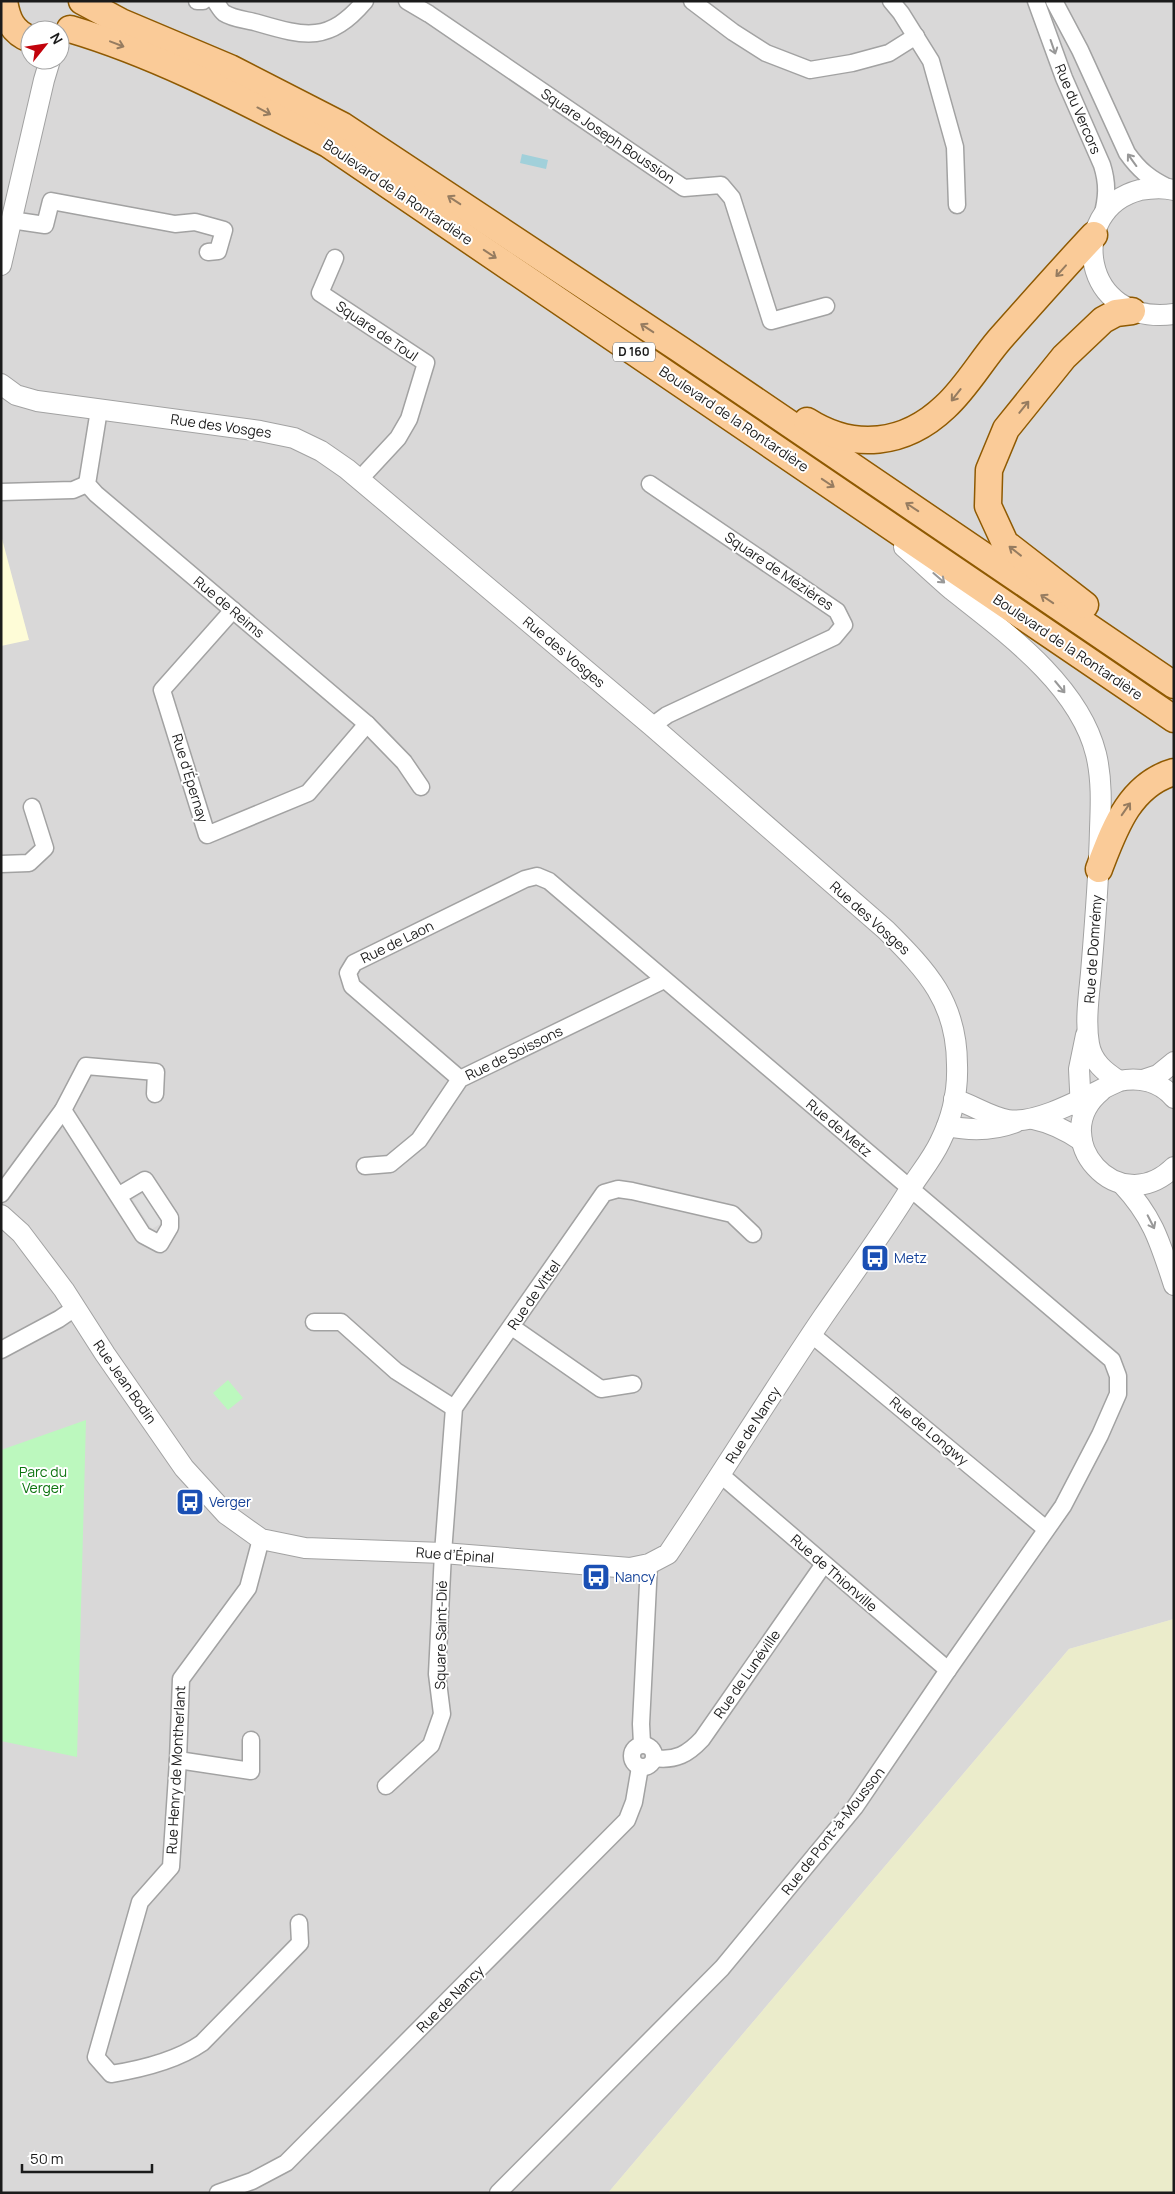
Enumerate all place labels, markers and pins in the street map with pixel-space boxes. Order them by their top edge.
bus stop icon: Metz [860,1243,890,1273]
place label: Metz [894,1248,927,1267]
bus stop icon: Verger [175,1487,205,1517]
place label: Verger [209,1492,251,1511]
bus stop icon: Nancy [581,1562,611,1592]
place label: Nancy [615,1567,656,1586]

